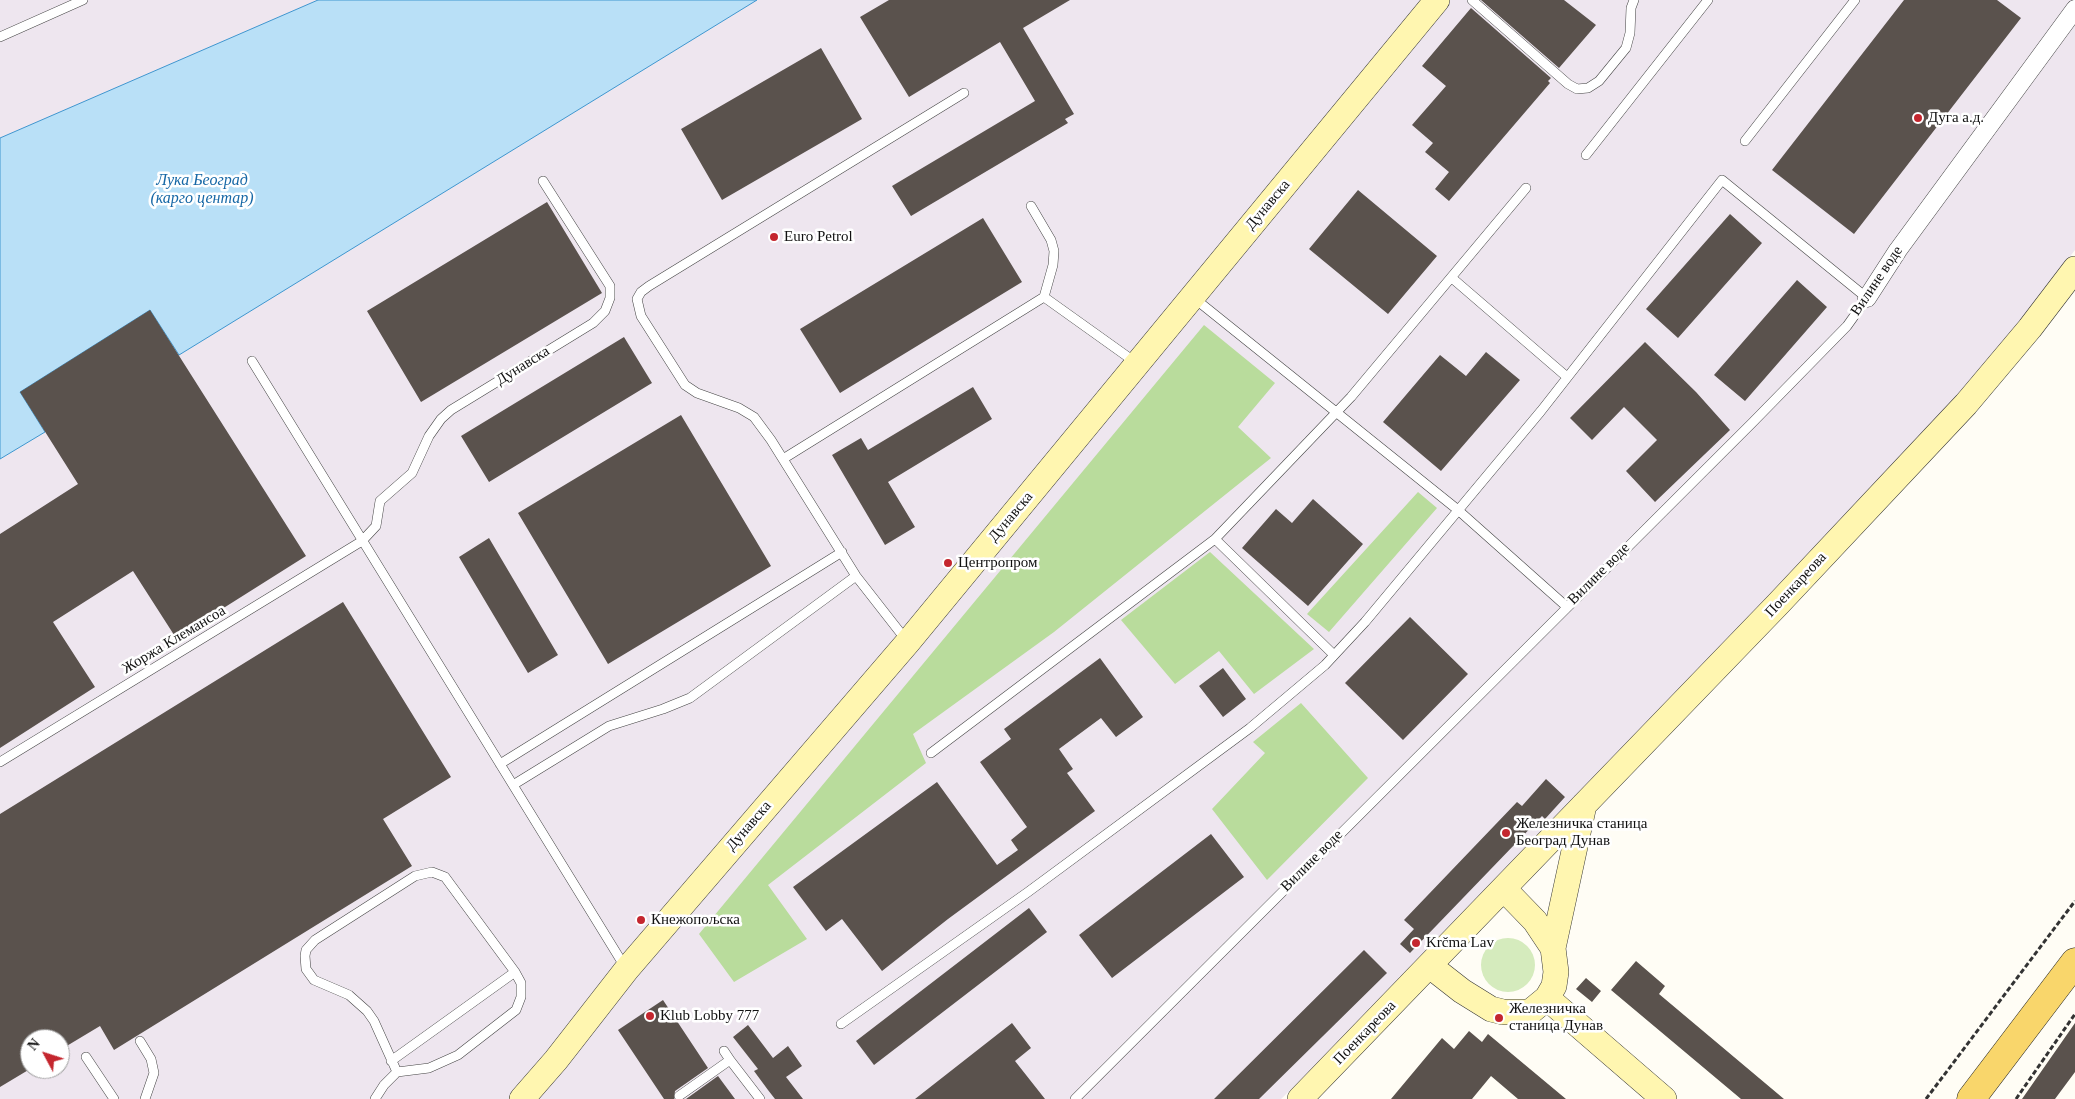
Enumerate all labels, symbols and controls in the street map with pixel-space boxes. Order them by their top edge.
place label: Дуга а.д. [1928,109,1984,127]
marker: Дуга а.д. [1912,112,1924,124]
water label: Лука Београд (карго центар) [150,171,254,209]
street label: Дунавска [1242,176,1294,234]
place label: Euro Petrol [784,228,853,246]
marker: Euro Petrol [768,231,780,243]
street label: Вилине воде [1847,243,1907,319]
street label: Дунавска [493,343,553,389]
street label: Дунавска [985,488,1037,546]
street label: Вилине воде [1564,539,1634,609]
street label: Поенкареова [1761,549,1831,621]
place label: Центропром [958,554,1037,572]
marker: Центропром [942,557,954,569]
street label: Жоржа Клемансоа [119,602,229,678]
street label: Дунавска [723,798,775,854]
place label: Железничка станица Београд Дунав [1516,815,1647,850]
street label: Вилине воде [1277,826,1347,896]
marker: Железничка станица Београд Дунав [1500,827,1512,839]
place label: Кнежопољска [651,911,740,929]
marker: Кнежопољска [635,914,647,926]
place label: Krčma Lav [1426,934,1494,952]
marker: Krčma Lav [1410,937,1422,949]
street label: Поенкареова [1330,997,1400,1069]
place label: Железничка станица Дунав [1509,1000,1603,1035]
place label: Klub Lobby 777 [660,1007,759,1025]
marker: Klub Lobby 777 [644,1010,656,1022]
marker: Железничка станица Дунав [1493,1012,1505,1024]
north arrow [20,1029,70,1079]
text: N [25,1036,43,1053]

